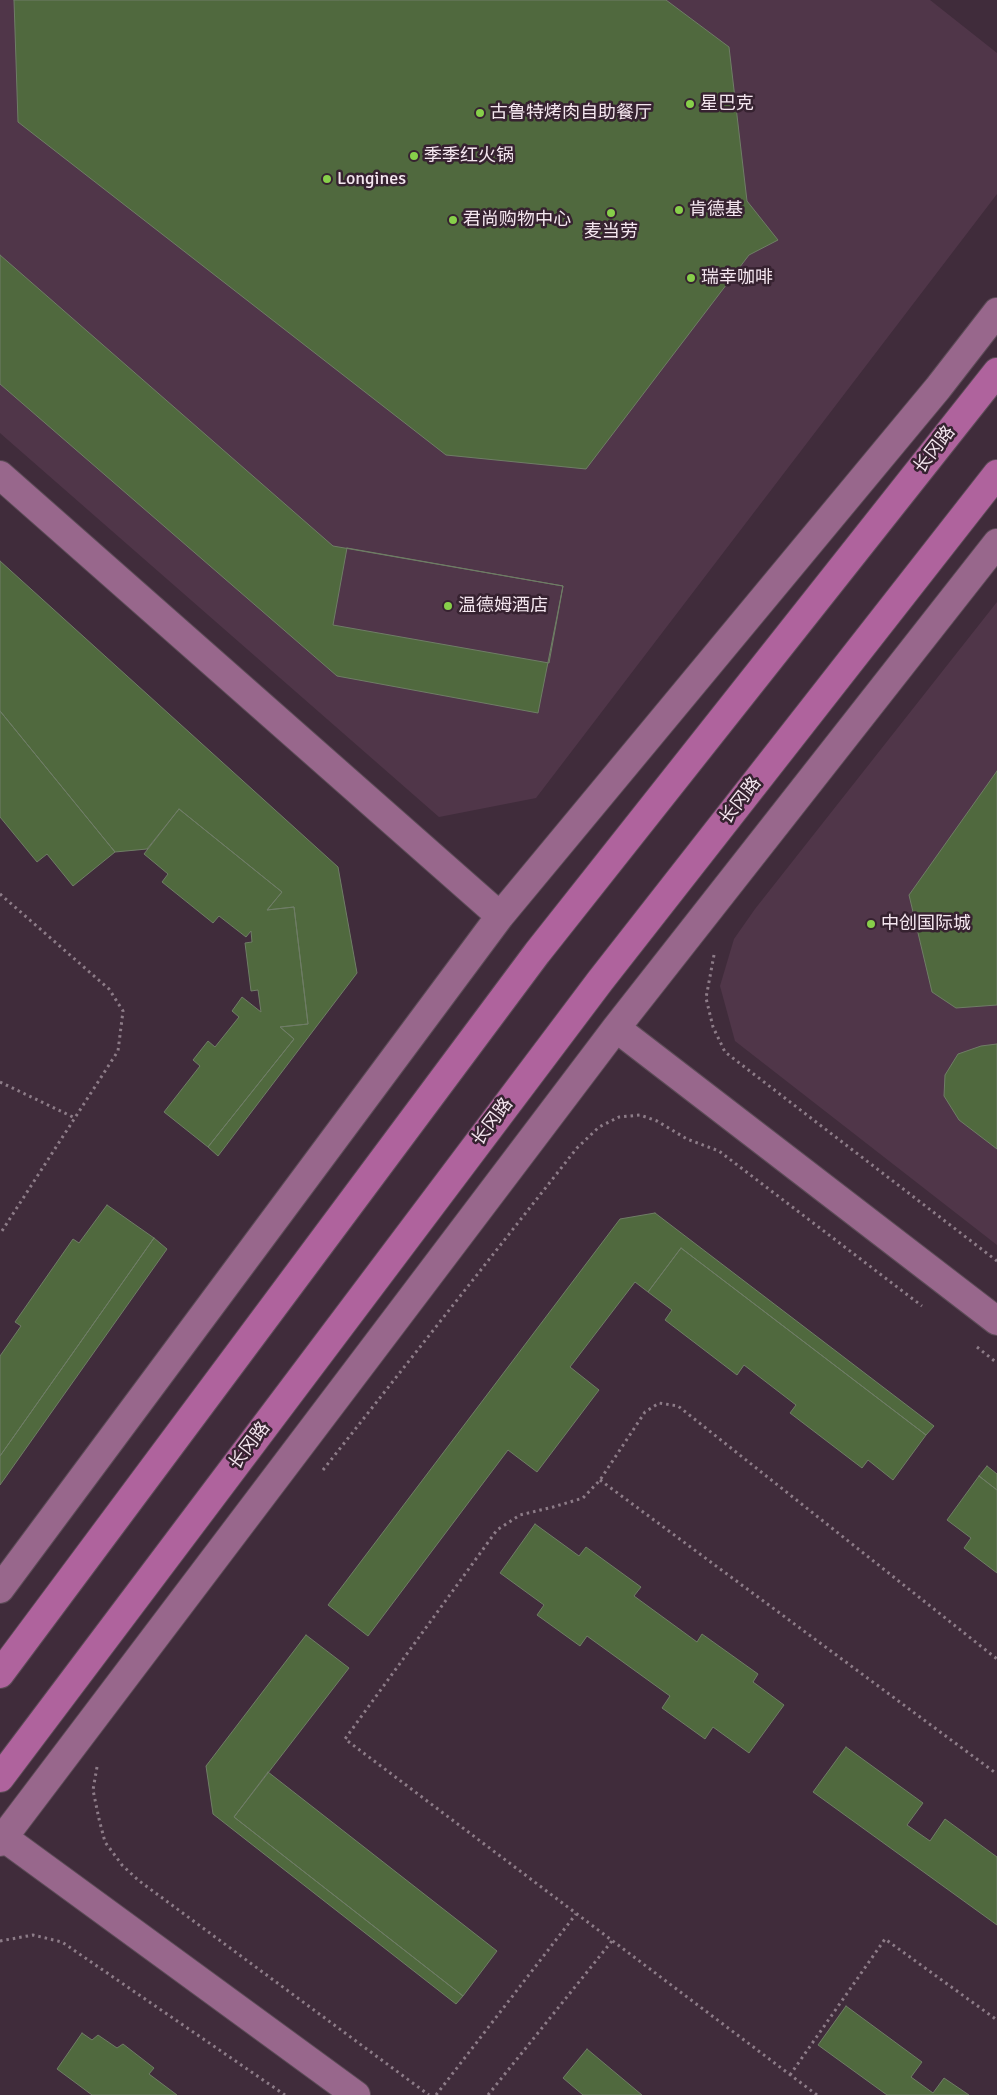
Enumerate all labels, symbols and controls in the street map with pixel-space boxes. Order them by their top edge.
place label: 星巴克 [700,93,754,115]
marker: 星巴克 [684,98,696,110]
place label: 古鲁特烤肉自助餐厅 [490,102,652,124]
marker: 古鲁特烤肉自助餐厅 [474,107,486,119]
place label: 季季红火锅 [424,145,514,167]
marker: 季季红火锅 [408,150,420,162]
place label: Longines [337,168,406,190]
marker: Longines [321,173,333,185]
place label: 肯德基 [689,199,743,221]
marker: 肯德基 [673,204,685,216]
marker: 麦当劳 [605,207,617,219]
place label: 君尚购物中心 [463,209,571,231]
marker: 君尚购物中心 [447,214,459,226]
place label: 麦当劳 [584,221,638,243]
place label: 瑞幸咖啡 [701,267,773,289]
marker: 瑞幸咖啡 [685,272,697,284]
street label: 长冈路 [910,422,960,478]
place label: 温德姆酒店 [458,595,548,617]
marker: 温德姆酒店 [442,600,454,612]
street label: 长冈路 [716,773,766,829]
place label: 中创国际城 [881,913,971,935]
marker: 中创国际城 [865,918,877,930]
street label: 长冈路 [468,1094,518,1150]
street label: 长冈路 [225,1418,275,1474]

